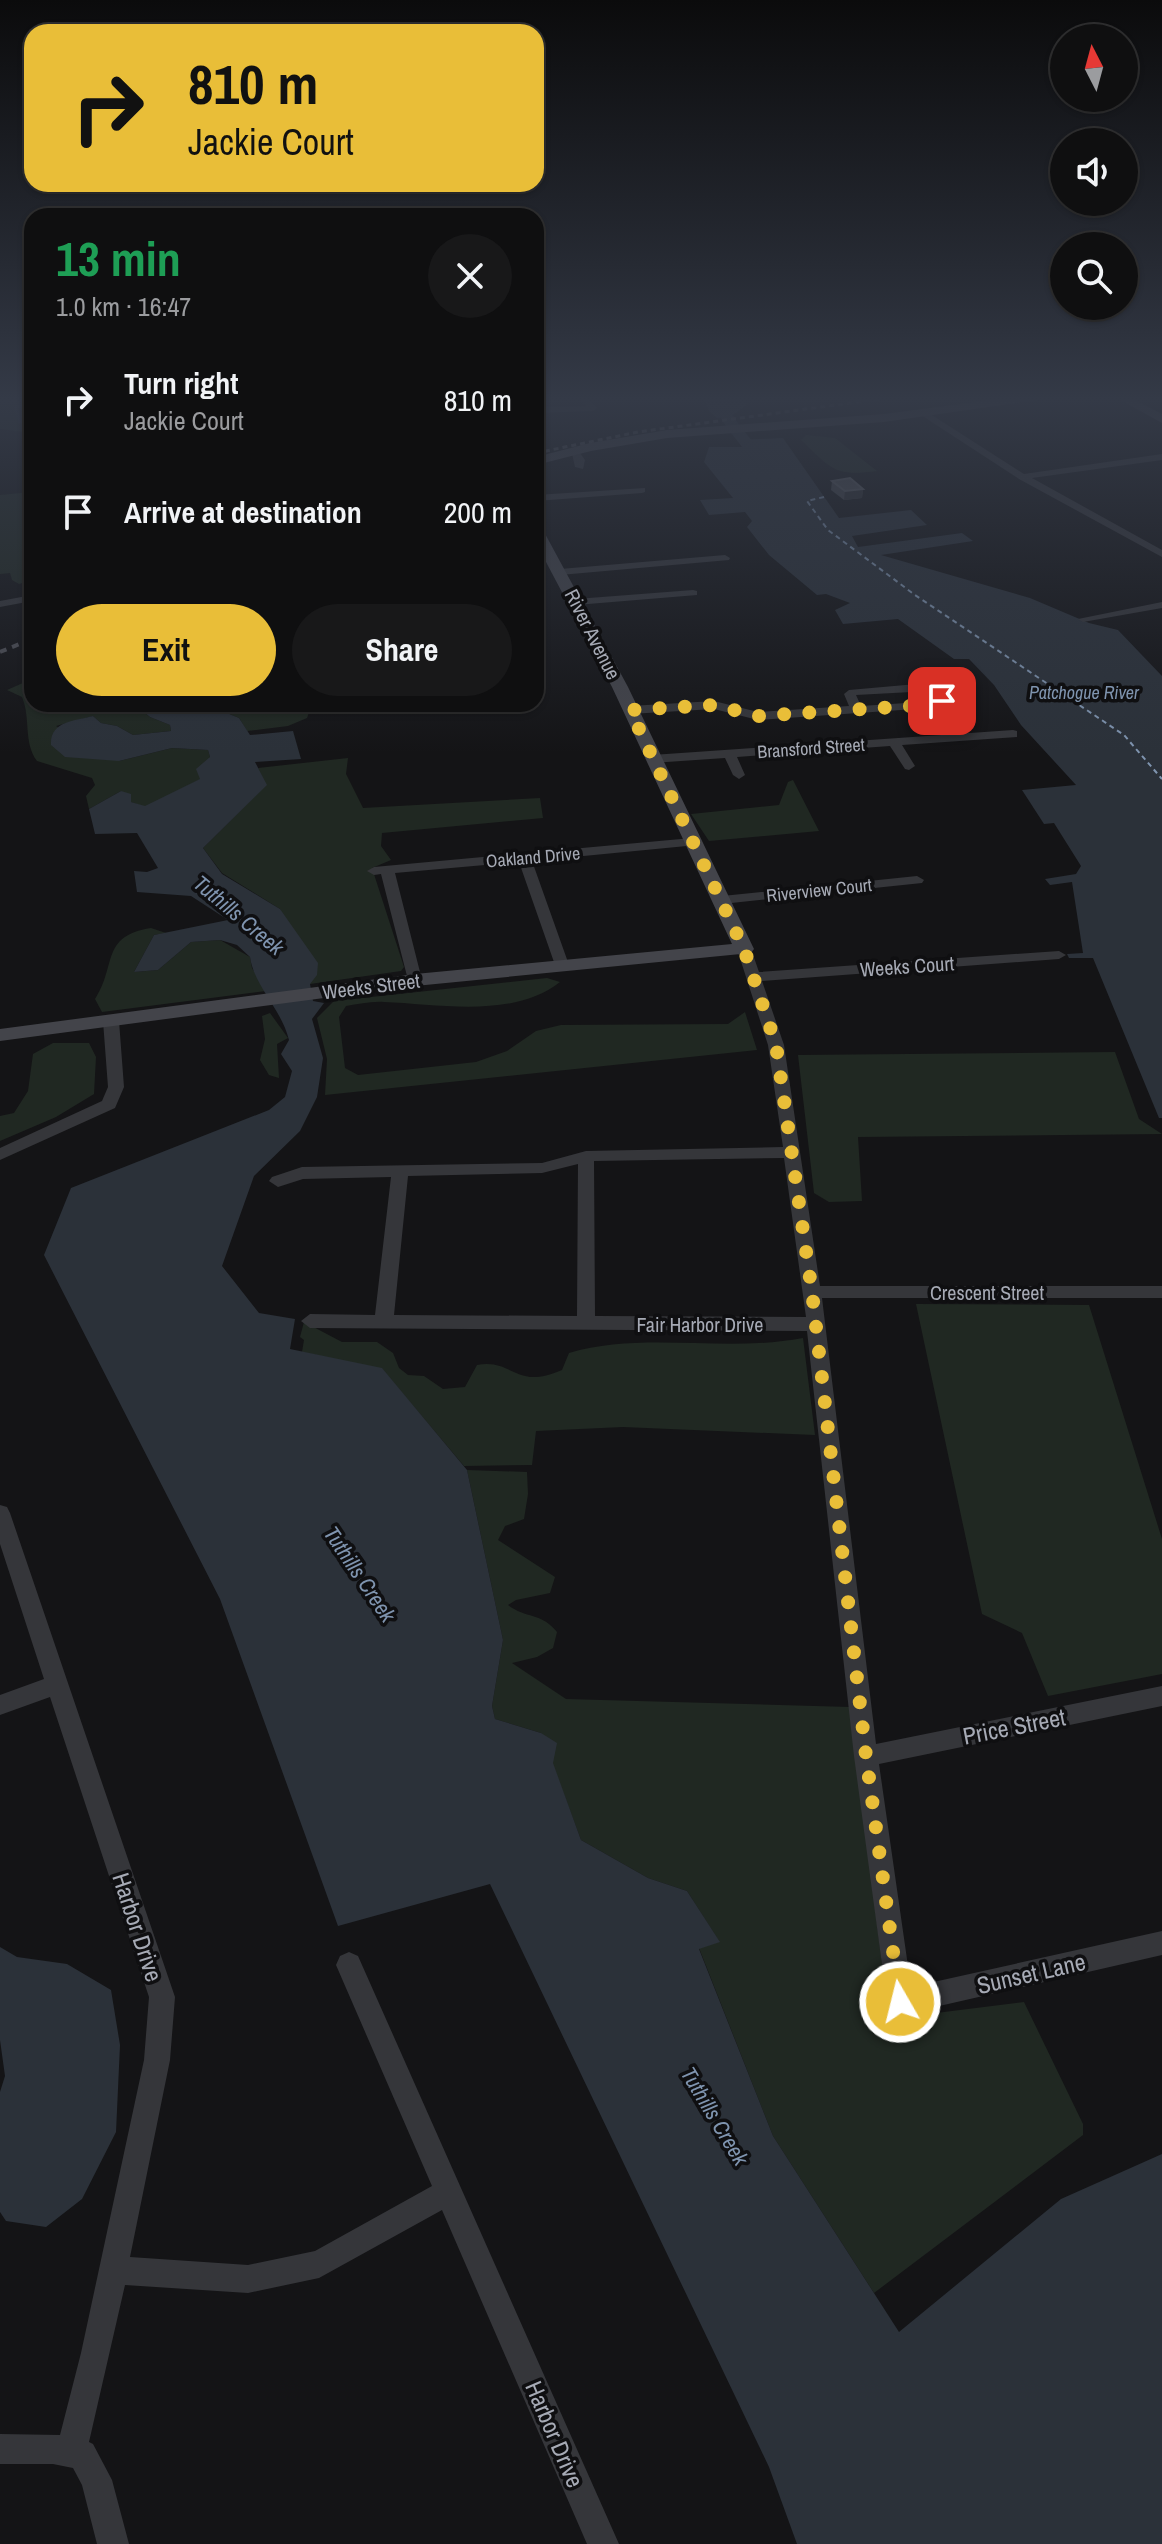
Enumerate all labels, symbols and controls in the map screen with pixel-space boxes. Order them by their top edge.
north arrow [1050,24,1138,112]
map controls [1050,24,1138,320]
text: 810 m [188,46,318,121]
icon: right [56,56,160,160]
text: Jackie Court [188,118,354,166]
button: sound [1050,128,1138,216]
text: 13 min [56,226,181,291]
button: search [1050,232,1138,320]
button: close [428,234,512,318]
text: 1.0 km · 16:47 [56,289,191,324]
text: Turn right [124,363,238,403]
icon: right [56,378,100,422]
text: 810 m [444,380,512,420]
text: Jackie Court [124,403,244,438]
icon: arrive [56,490,100,534]
text: Arrive at destination [124,492,362,532]
text: 200 m [444,492,512,532]
street label: River Avenue [559,584,627,684]
button: Exit [56,604,276,696]
button: Share [292,604,512,696]
pin [908,667,976,735]
icon: arrive [920,679,964,723]
water label: Patchogue River [1029,680,1140,705]
street label: Bransford Street [757,732,865,764]
street label: Oakland Drive [485,840,581,874]
water label: Tuthills Creek [187,868,291,962]
street label: Riverview Court [765,872,873,908]
street label: Weeks Court [859,949,956,983]
street label: Weeks Street [321,967,422,1005]
street label: Crescent Street [930,1279,1044,1306]
street label: Fair Harbor Drive [637,1311,763,1338]
water label: Tuthills Creek [317,1520,404,1629]
street label: Price Street [960,1700,1069,1752]
street label: Harbor Drive [105,1868,171,1986]
street label: Sunset Lane [974,1945,1088,2001]
position arrow [858,1960,942,2044]
water label: Tuthills Creek [674,2061,757,2172]
street label: Harbor Drive [518,2376,592,2492]

